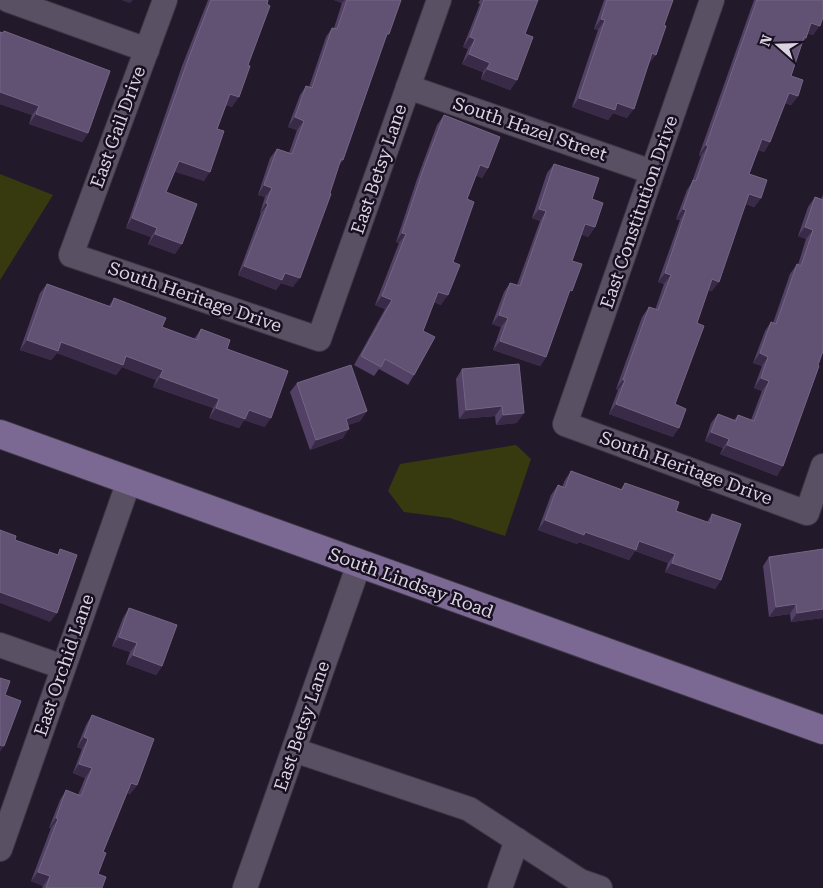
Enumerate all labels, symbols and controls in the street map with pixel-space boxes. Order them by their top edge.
north arrow [753,20,803,70]
text: N [756,33,775,48]
street label: East Gail Drive [86,63,149,191]
street label: South Hazel Street [451,92,610,165]
street label: East Betsy Lane [346,101,411,237]
street label: East Constitution Drive [596,113,681,311]
street label: South Heritage Drive [106,257,285,336]
street label: South Heritage Drive [597,427,775,509]
street label: South Lindsay Road [326,543,497,622]
street label: East Orchid Lane [29,591,98,739]
street label: East Betsy Lane [269,658,334,794]

